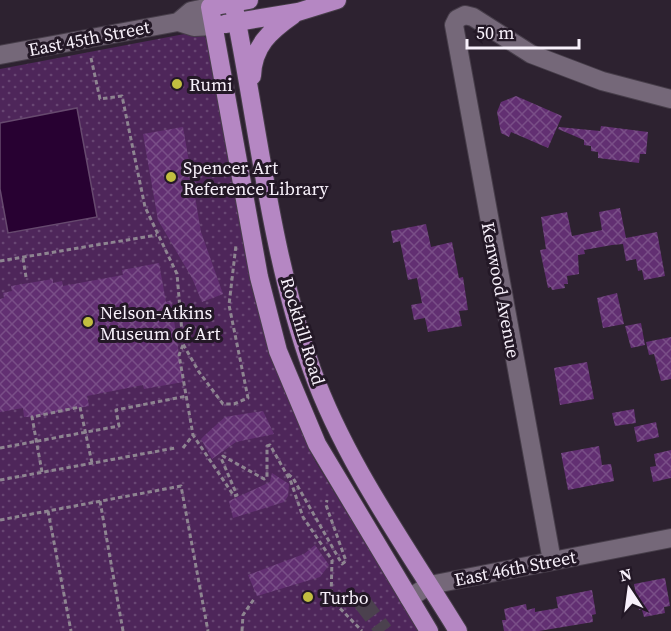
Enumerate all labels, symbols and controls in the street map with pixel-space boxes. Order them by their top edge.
scale bar [467,12,580,50]
street label: East 45th Street [26,14,152,62]
text: 50 m [476,20,514,45]
place label: Rumi [189,72,233,97]
marker: Rumi [170,77,184,91]
place label: Spencer Art Reference Library [183,155,329,201]
marker: Spencer Art Reference Library [164,170,178,184]
street label: Kenwood Avenue [476,220,526,360]
street label: Rockhill Road [275,274,331,388]
place label: Nelson-Atkins Museum of Art [100,300,221,346]
marker: Nelson-Atkins Museum of Art [81,315,95,329]
street label: East 46th Street [452,544,578,592]
north arrow [599,559,659,619]
text: N [617,562,634,586]
place label: Turbo [320,585,369,610]
marker: Turbo [301,590,315,604]

